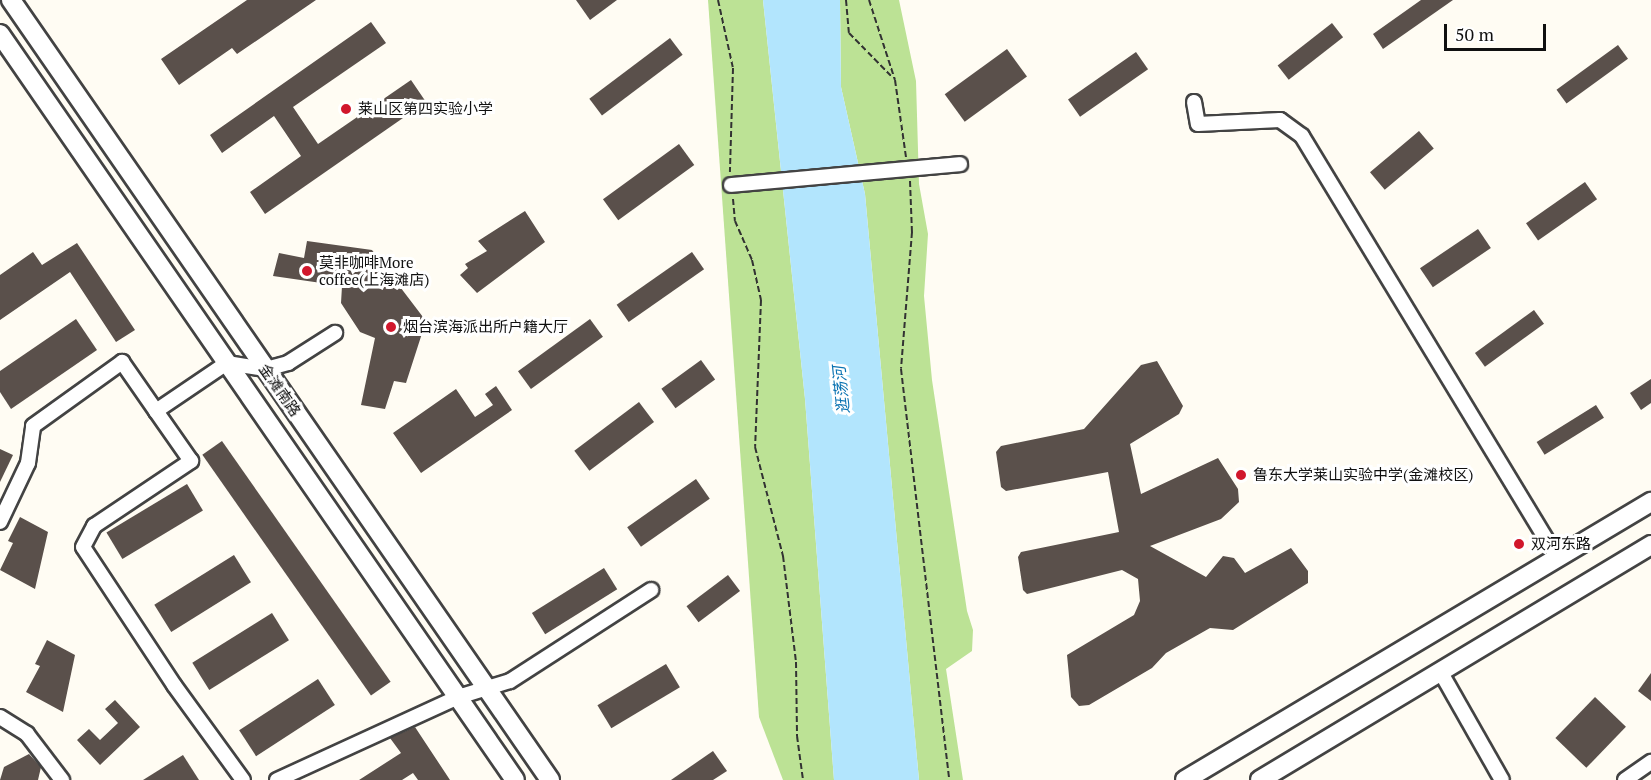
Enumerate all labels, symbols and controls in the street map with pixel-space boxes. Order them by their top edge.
scale bar [1447,12,1549,50]
text: 50 m [1455,22,1494,46]
place label: 莱山区第四实验小学 [358,100,493,118]
marker: 莱山区第四实验小学 [339,102,353,116]
place label: 莫非咖啡More coffee(上海滩店) [319,253,429,288]
marker: 莫非咖啡More coffee(上海滩店) [300,264,314,278]
place label: 烟台滨海派出所户籍大厅 [403,318,568,336]
marker: 烟台滨海派出所户籍大厅 [384,320,398,334]
street label: 金滩南路 [255,360,305,420]
water label: 逛荡河 [829,365,853,415]
place label: 鲁东大学莱山实验中学(金滩校区) [1253,466,1473,484]
marker: 鲁东大学莱山实验中学(金滩校区) [1234,468,1248,482]
place label: 双河东路 [1531,535,1591,553]
marker: 双河东路 [1512,537,1526,551]

